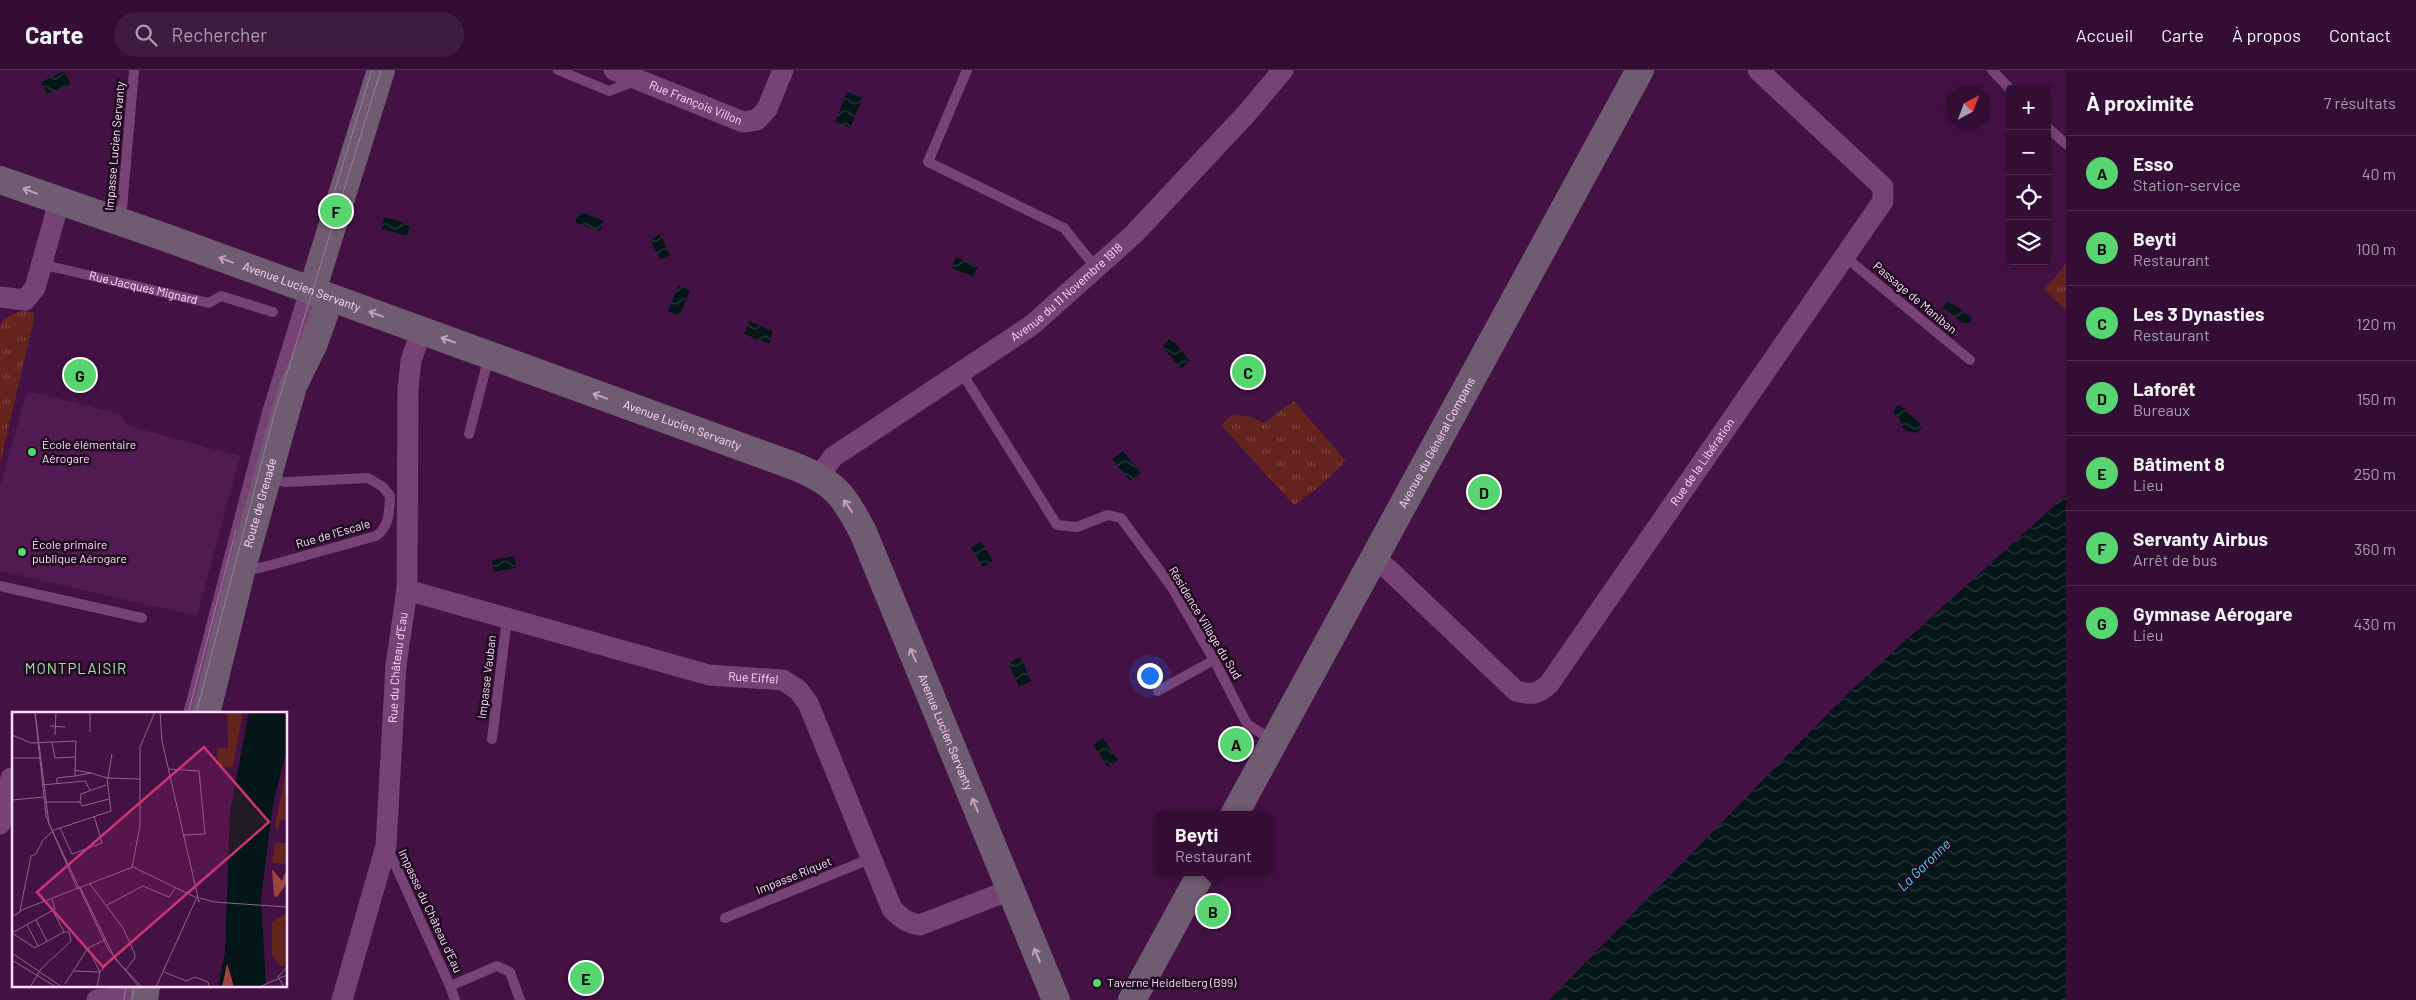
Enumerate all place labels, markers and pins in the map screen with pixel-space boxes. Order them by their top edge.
pin: F [320,192,352,230]
pin: C [1232,353,1264,391]
pin: G [64,356,96,394]
place label: École élémentaire Aérogare [42,437,136,465]
marker: École élémentaire Aérogare [26,446,38,458]
pin: D [1468,473,1500,511]
place label: École primaire publique Aérogare [32,537,127,565]
marker: École primaire publique Aérogare [16,546,28,558]
pin: A [1220,725,1252,763]
pin: B [1197,892,1229,930]
pin: E [570,959,602,997]
place label: Taverne Heidelberg (B99) [1107,975,1237,989]
marker: Taverne Heidelberg (B99) [1091,977,1103,989]

